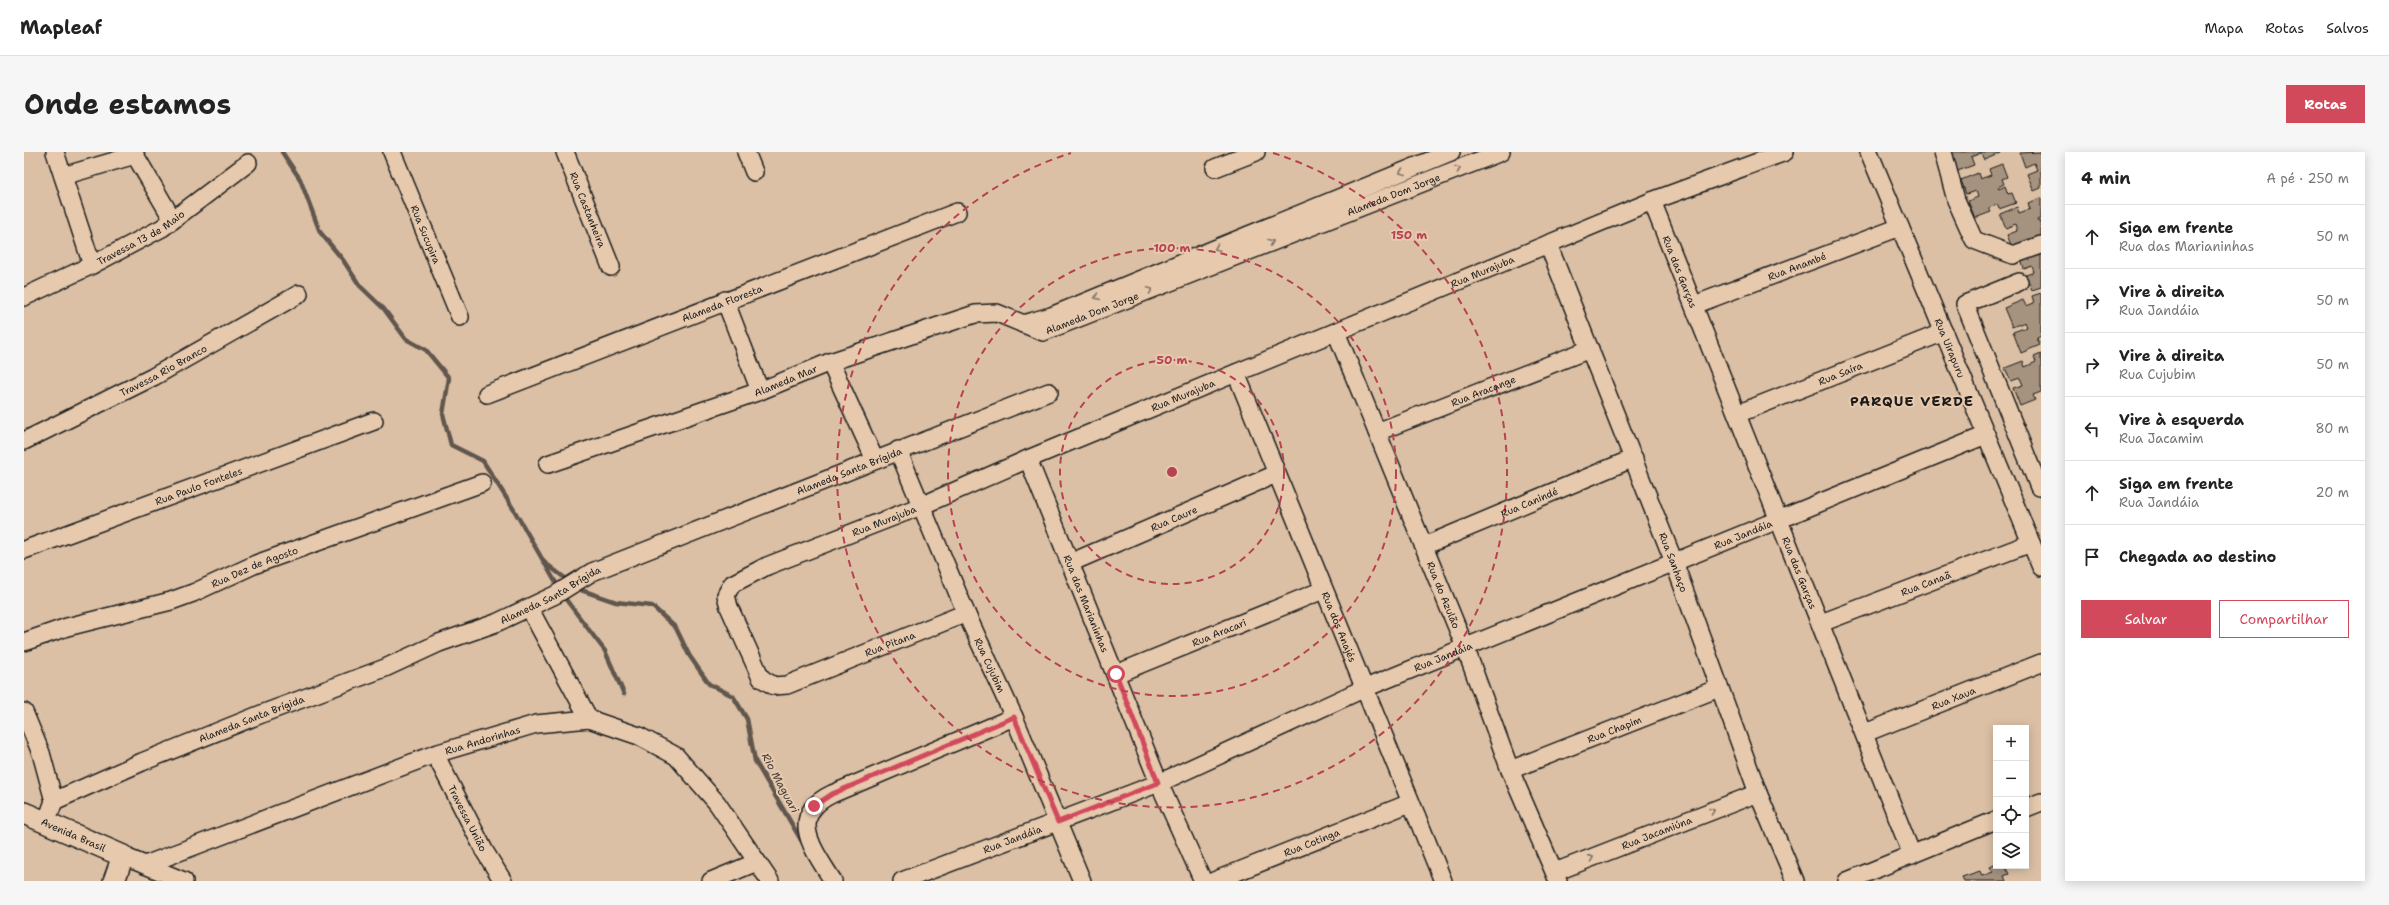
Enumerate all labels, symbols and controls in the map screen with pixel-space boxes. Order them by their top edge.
text: Mapleaf [20,15,102,40]
text: Mapa [2204,19,2243,37]
text: Rotas [2265,19,2304,37]
text: Salvos [2326,19,2369,37]
text: Onde estamos [24,85,231,123]
button: Rotas [2286,85,2365,123]
one-way arrow [1453,166,1461,174]
one-way arrow [1399,167,1407,175]
text: 4 min [2081,167,2131,189]
street label: Rua Castanheira [567,170,609,250]
street label: Alameda Dom Jorge [1345,170,1442,218]
text: A pé · 250 m [2267,170,2349,187]
street label: Rua Sucupira [408,203,444,266]
street label: Travessa 13 de Maio [95,207,187,268]
text: Siga em frente [2119,218,2234,238]
icon: ahead [2081,226,2103,248]
text: 150 m [1391,227,1427,243]
text: 50 m [2316,228,2349,245]
street label: Rua das Garças [1660,234,1700,310]
text: Rua das Marianinhas [2119,238,2254,255]
one-way arrow [1268,239,1275,247]
text: 100 m [1154,240,1191,256]
one-way arrow [1214,243,1221,251]
street label: Rua Anambé [1766,249,1828,283]
street label: Rua Murajuba [1448,252,1517,290]
street label: Alameda Floresta [680,281,765,325]
text: Vire à direita [2119,282,2224,302]
one-way arrow [1146,287,1154,295]
street label: Alameda Dom Jorge [1043,288,1141,337]
icon: right [2081,290,2103,312]
one-way arrow [1093,292,1100,300]
text: 50 m [2316,292,2349,309]
text: Rua Jandáia [2119,302,2199,319]
street label: Rua Uirapuru [1932,316,1968,380]
street label: Travessa Rio Branco [117,341,209,399]
text: Vire à direita [2119,346,2224,366]
text: 50 m [1157,352,1188,368]
icon: right [2081,354,2103,376]
text: 50 m [2316,356,2349,373]
street label: Rua Saíra [1816,358,1865,388]
street label: Alameda Mar [752,361,819,399]
text: Rua Cujubim [2119,366,2196,383]
street label: Rua Aracange [1449,372,1518,409]
street label: Rua Murajuba [1149,376,1217,414]
district label: PARQUE VERDE [1850,392,1974,410]
text: Vire à esquerda [2119,410,2244,430]
icon: left [2081,418,2103,440]
text: 80 m [2315,420,2349,437]
text: Rua Jacamim [2119,430,2203,447]
street label: Alameda Santa Brígida [794,444,905,497]
street label: Rua Paulo Fonteles [153,464,244,508]
centre of rings [1165,465,1179,479]
text: Siga em frente [2119,474,2234,494]
icon: ahead [2081,482,2103,504]
street label: Rua Canindé [1498,484,1560,520]
text: 20 m [2316,484,2349,501]
text: Rua Jandáia [2119,494,2199,511]
street label: Rua Murajuba [850,502,919,539]
street label: Rua Caure [1148,502,1199,534]
street label: Rua Jandáia [1712,516,1775,552]
street label: Rua Sanhaço [1656,530,1691,594]
street label: Rua das Garças [1780,535,1820,611]
street label: Rua Dez de Agosto [209,543,300,590]
icon: arrive [2081,546,2103,568]
text: Chegada ao destino [2119,547,2276,567]
street label: Rua das Marianinhas [1061,553,1112,654]
street label: Rua do Azulão [1424,559,1463,630]
street label: Alameda Santa Brígida [498,563,603,627]
street label: Rua Canaã [1899,567,1953,599]
street label: Rua dos Anajés [1319,590,1360,664]
button: Salvar [2081,600,2211,638]
button: Compartilhar [2219,600,2349,638]
street label: Rua Aracari [1190,615,1248,649]
street label: Rua Pitana [863,628,918,660]
street label: Rua Cujubim [972,636,1009,695]
street label: Rua Jandáia [1412,638,1475,674]
route start [1107,665,1125,683]
street label: Rua Xaua [1929,683,1978,712]
street label: Alameda Santa Brígida [197,692,307,745]
street label: Rua Chapim [1585,712,1644,746]
street label: Rua Andorinhas [443,723,522,757]
map controls [1993,725,2029,869]
button: + [1993,725,2029,761]
water label: Rio Maguari [758,750,803,817]
button: − [1993,761,2029,797]
street label: Travessa União [445,783,490,853]
route end [805,797,823,815]
button: locate [1993,797,2029,833]
one-way arrow [1709,807,1716,815]
street label: Rua Jacamiúna [1619,813,1694,852]
street label: Avenida Brasil [39,815,108,854]
street label: Rua Jandáia [981,822,1044,856]
street label: Rua Cotinga [1282,825,1342,859]
button: layers [1993,833,2029,869]
one-way arrow [1588,854,1595,862]

